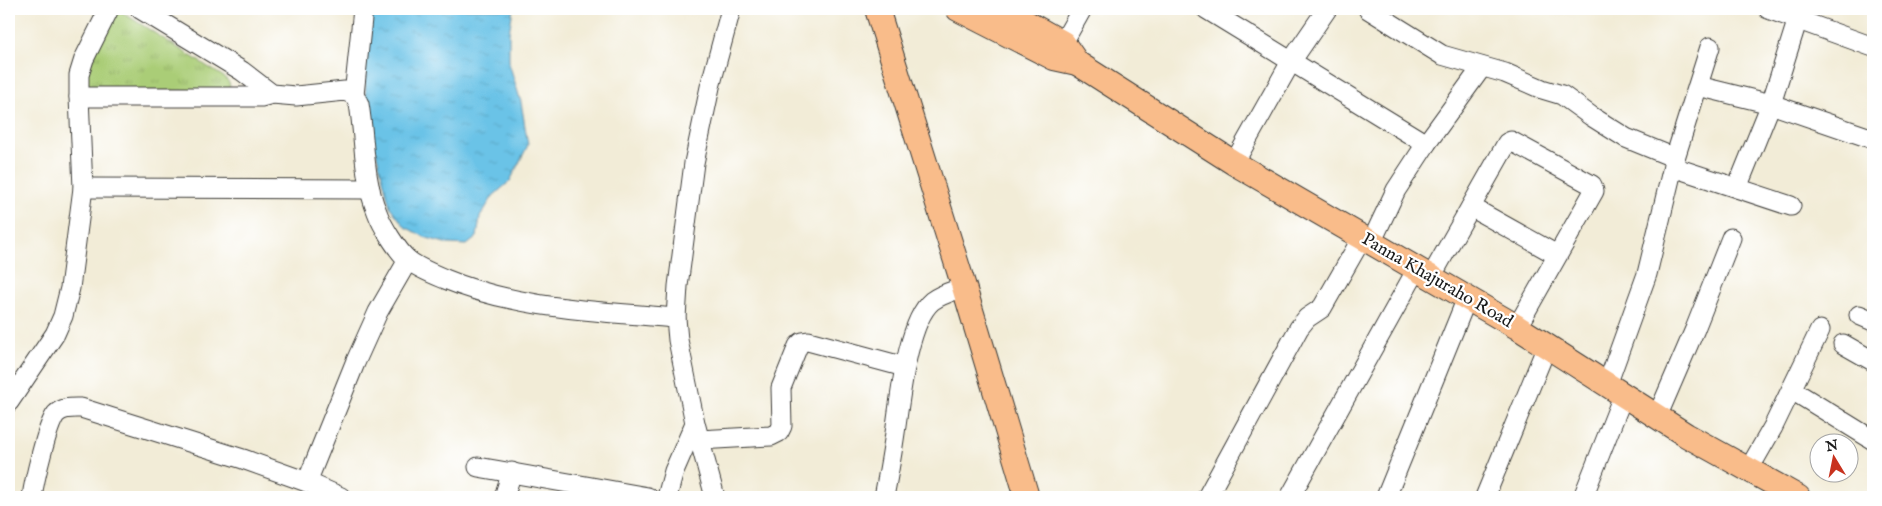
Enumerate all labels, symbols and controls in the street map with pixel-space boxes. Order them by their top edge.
street label: Panna Khajuraho Road [1357,228,1517,334]
north arrow [1810,434,1860,484]
text: N [1823,436,1839,456]

